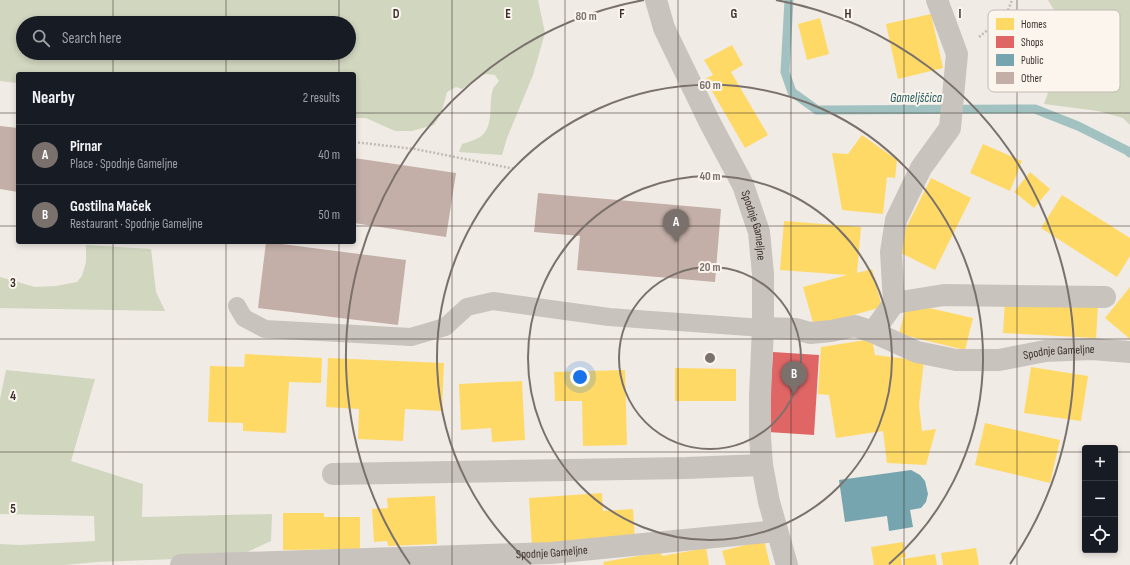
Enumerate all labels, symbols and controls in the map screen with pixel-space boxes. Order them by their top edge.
text: D [393,6,400,22]
text: E [505,6,511,22]
text: F [619,6,625,22]
text: G [731,6,738,22]
text: H [845,6,852,22]
text: I [959,6,962,22]
text: 80 m [575,9,597,24]
legend [988,10,1120,92]
search box [16,16,356,60]
text: Homes [1021,18,1047,31]
icon: search [30,27,52,49]
text: Search here [62,29,122,48]
text: Shops [1021,36,1044,49]
text: Public [1021,54,1044,67]
text: Other [1021,72,1042,85]
text: 60 m [699,78,721,93]
text: Nearby [32,88,75,108]
text: 2 results [303,90,340,106]
water label: Gameljščica [890,90,943,106]
text: Pirnar [70,137,102,156]
text: A [42,147,48,163]
text: 40 m [318,147,340,163]
text: Place · Spodnje Gameljne [70,156,178,172]
text: 40 m [699,169,721,184]
street label: Spodnje Gameljne [737,189,769,261]
text: Gostilna Maček [70,197,151,216]
text: B [42,207,48,223]
text: 50 m [319,207,340,223]
pin: A [663,209,689,242]
text: Restaurant · Spodnje Gameljne [70,216,203,232]
text: 20 m [700,260,720,275]
text: 3 [10,275,16,291]
street label: Spodnje Gameljne [1022,342,1095,363]
centre of rings [703,351,717,365]
pin: B [781,361,807,394]
your location [570,367,590,387]
text: 4 [10,388,16,404]
map controls [1082,445,1118,553]
button: + [1082,445,1118,481]
button: − [1082,481,1118,517]
text: 5 [10,501,16,517]
button: locate [1082,517,1118,553]
street label: Spodnje Gameljne [516,542,589,562]

